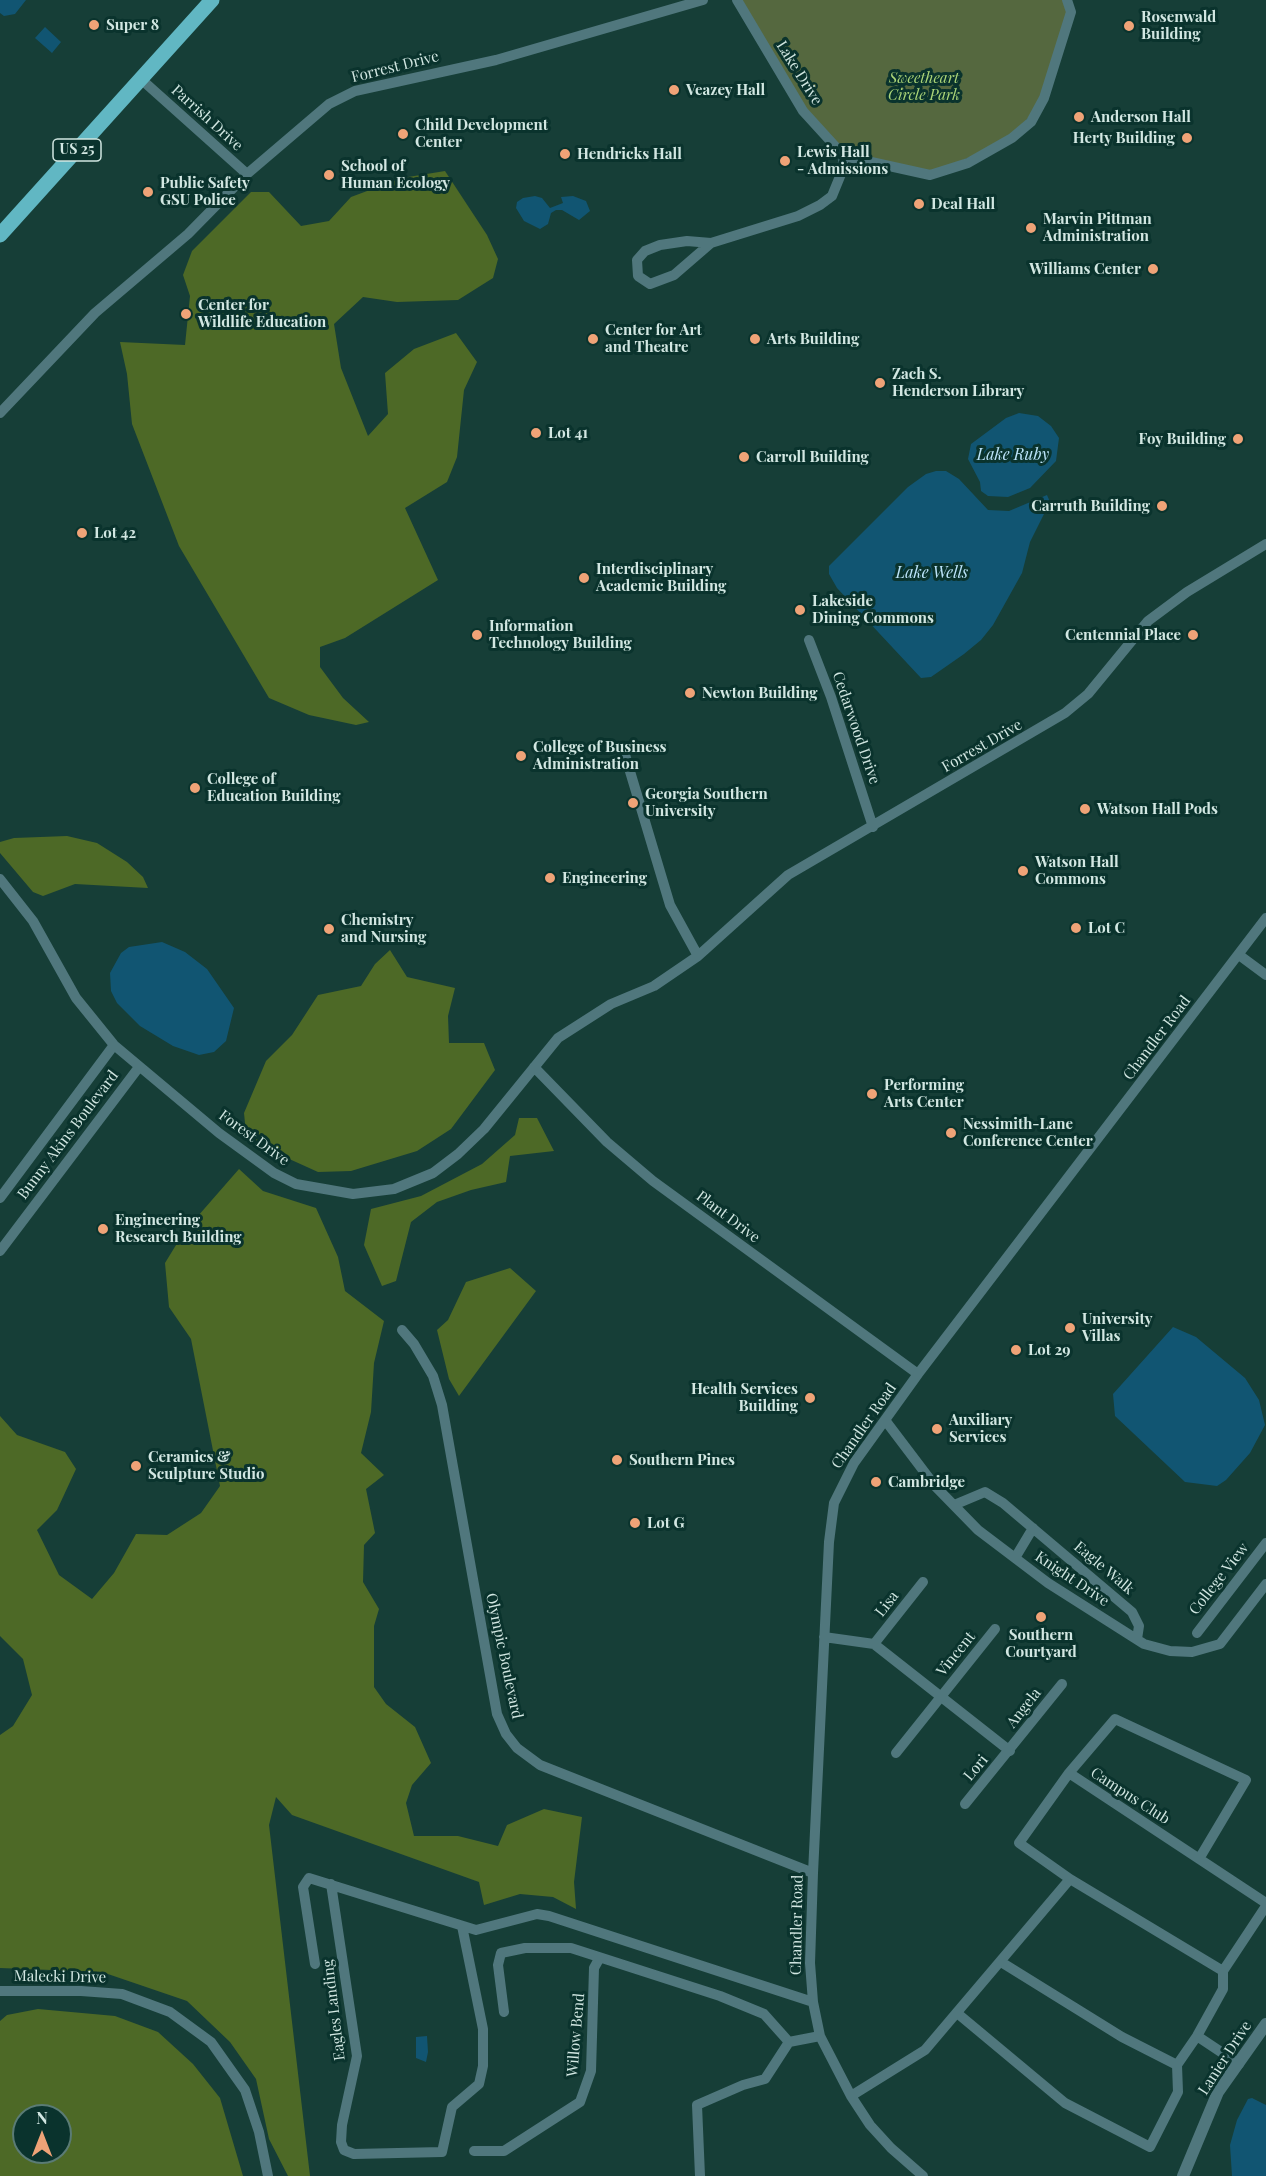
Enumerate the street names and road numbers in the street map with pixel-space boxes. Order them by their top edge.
street label: Lake Drive [772,38,826,108]
street label: Forrest Drive [349,47,441,87]
street label: Parrish Drive [168,81,246,155]
road number: US 25 [53,139,101,161]
street label: Cedarwood Drive [828,669,884,787]
street label: Forrest Drive [939,716,1025,776]
street label: Chandler Road [1120,992,1194,1084]
street label: Bunny Akins Boulevard [14,1067,122,1203]
street label: Forest Drive [215,1106,293,1170]
street label: Plant Drive [693,1187,763,1247]
street label: Chandler Road [828,1380,900,1472]
street label: Eagle Walk [1070,1538,1138,1598]
street label: College View [1185,1540,1253,1618]
street label: Knight Drive [1031,1548,1113,1610]
street label: Lisa [871,1588,903,1620]
street label: Olympic Boulevard [482,1592,526,1720]
street label: Vincent [933,1628,979,1680]
street label: Angela [1003,1685,1045,1731]
street label: Lori [960,1751,992,1785]
street label: Campus Club [1087,1764,1173,1828]
street label: Chandler Road [787,1875,807,1975]
street label: Eagles Landing [319,1958,349,2062]
street label: Malecki Drive [14,1967,106,1987]
street label: Willow Bend [563,1992,589,2078]
street label: Lanier Drive [1194,2018,1256,2098]

